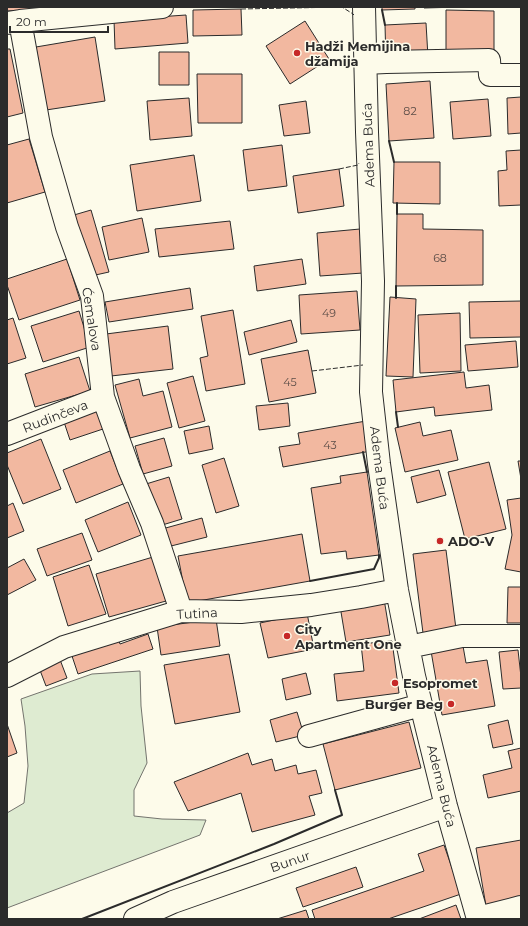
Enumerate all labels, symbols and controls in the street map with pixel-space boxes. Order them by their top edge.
scale bar [10,8,108,34]
text: 20 m [16,14,47,29]
place label: Hadži Memijina džamija [305,38,410,69]
marker: Hadži Memijina džamija [292,48,302,58]
street label: Adema Buća [359,103,377,187]
house number: 82 [403,104,417,118]
house number: 68 [433,251,447,265]
street label: Ćemalova [79,286,105,352]
house number: 49 [322,306,336,320]
house number: 45 [283,375,297,389]
street label: Rudinčeva [20,396,90,436]
street label: Adema Buća [367,425,393,511]
house number: 43 [323,438,337,452]
place label: ADO-V [447,533,494,549]
marker: ADO-V [435,536,445,546]
street label: Tutina [176,604,218,622]
place label: City Apartment One [294,621,402,652]
marker: City Apartment One [282,631,292,641]
place label: Esopromet [403,675,478,691]
marker: Esopromet [390,678,400,688]
place label: Burger Beg [365,696,443,712]
marker: Burger Beg [446,699,456,709]
street label: Adema Buća [424,743,460,829]
street label: Bunur [268,847,312,875]

